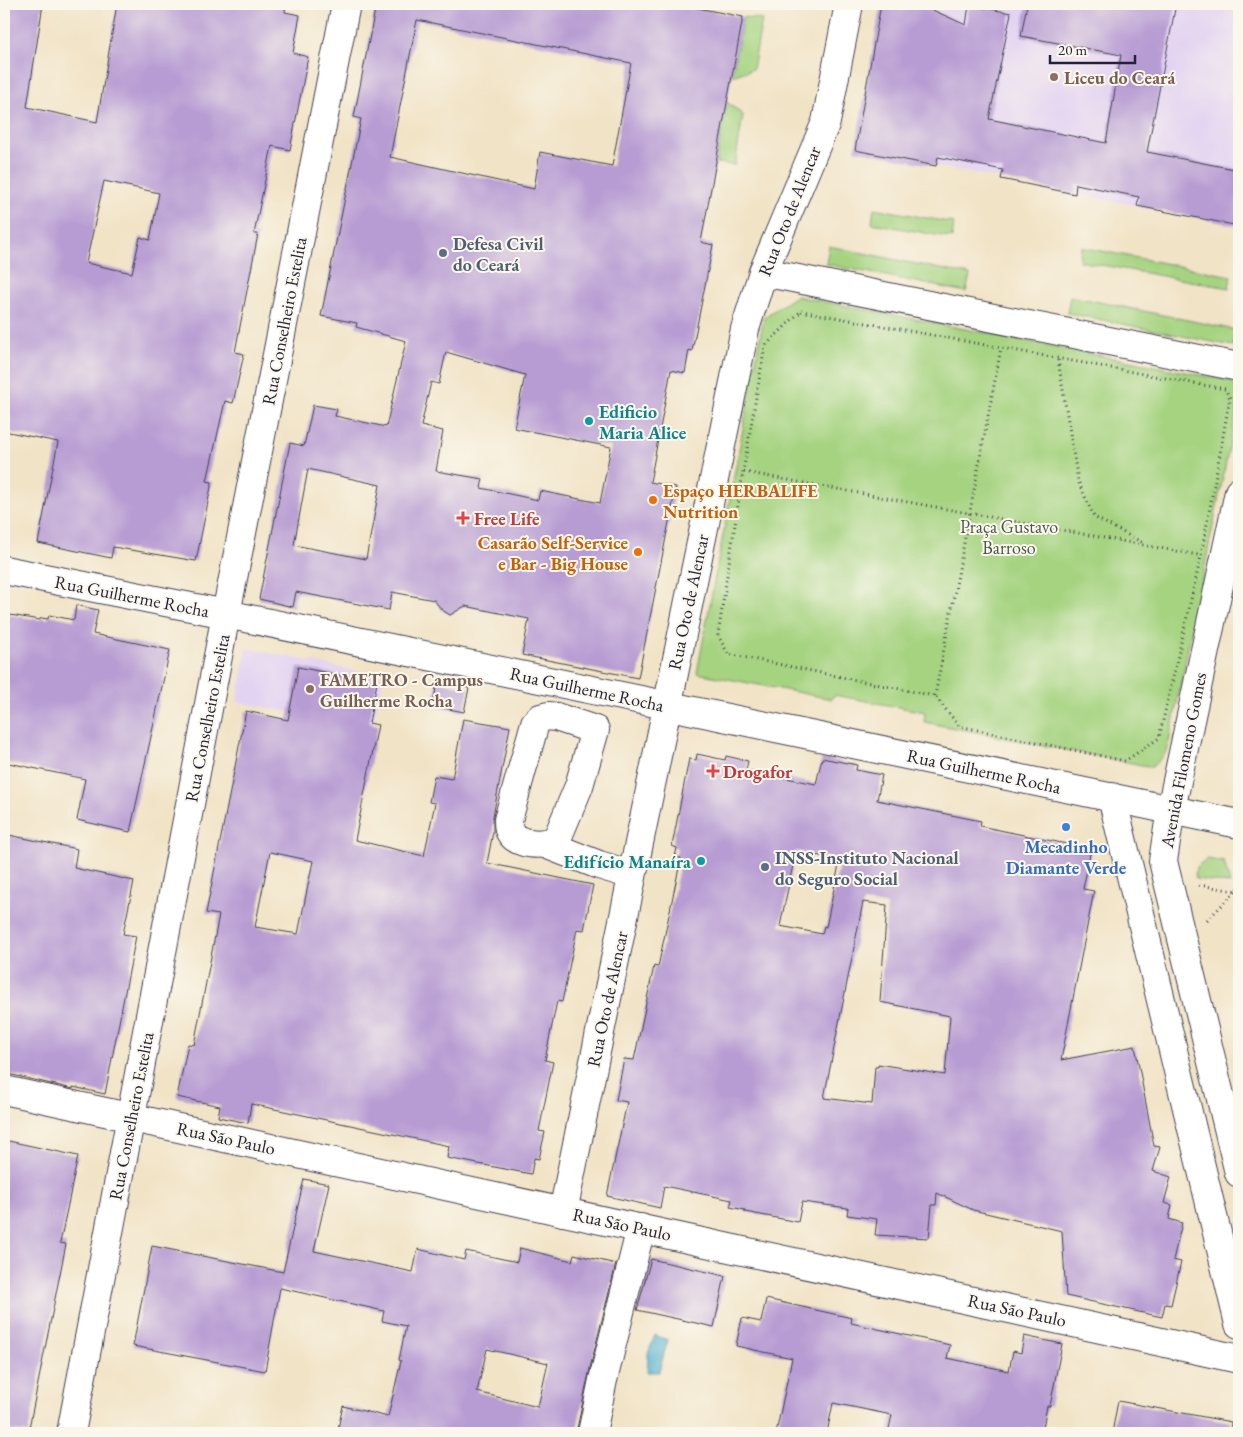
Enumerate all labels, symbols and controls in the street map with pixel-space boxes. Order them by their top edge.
scale bar [1050,32,1136,64]
text: 20 m [1058,40,1087,59]
place label: Liceu do Ceará [1064,66,1175,89]
marker: Liceu do Ceará [1048,71,1060,83]
street label: Rua Oto de Alencar [752,143,826,279]
place label: Defesa Civil do Ceará [453,232,544,276]
street label: Rua Conselheiro Estelita [256,234,312,407]
marker: Defesa Civil do Ceará [437,247,449,259]
place label: Edificio Maria Alice [599,400,687,444]
marker: Edificio Maria Alice [583,415,595,427]
place label: Espaço HERBALIFE Nutrition [663,479,818,523]
marker: Espaço HERBALIFE Nutrition [647,494,659,506]
place label: Free Life [474,507,540,530]
marker: Free Life [456,511,470,525]
park label: Praça Gustavo Barroso [960,515,1058,559]
place label: Casarão Self-Service e Bar - Big House [478,531,628,575]
street label: Rua Oto de Alencar [662,532,714,672]
marker: Casarão Self-Service e Bar - Big House [632,546,644,558]
street label: Rua Guilherme Rocha [53,570,212,622]
street label: Rua Conselheiro Estelita [179,631,235,804]
street label: Rua Guilherme Rocha [508,661,667,717]
place label: FAMETRO - Campus Guilherme Rocha [320,668,483,712]
street label: Avenida Filomeno Gomes [1155,670,1211,851]
marker: FAMETRO - Campus Guilherme Rocha [304,683,316,695]
street label: Rua Guilherme Rocha [905,743,1064,799]
place label: Drogafor [723,760,793,783]
marker: Drogafor [707,765,719,777]
marker: Mecadinho Diamante Verde [1060,821,1072,833]
place label: Mecadinho Diamante Verde [1006,835,1127,879]
place label: INSS-Instituto Nacional do Seguro Social [775,846,959,890]
place label: Edifício Manaíra [564,850,691,873]
marker: Edifício Manaíra [695,855,707,867]
marker: INSS-Instituto Nacional do Seguro Social [759,861,771,873]
street label: Rua Oto de Alencar [581,929,633,1069]
street label: Rua Conselheiro Estelita [103,1029,159,1202]
street label: Rua São Paulo [175,1116,277,1160]
street label: Rua São Paulo [571,1202,673,1246]
street label: Rua São Paulo [966,1288,1068,1332]

